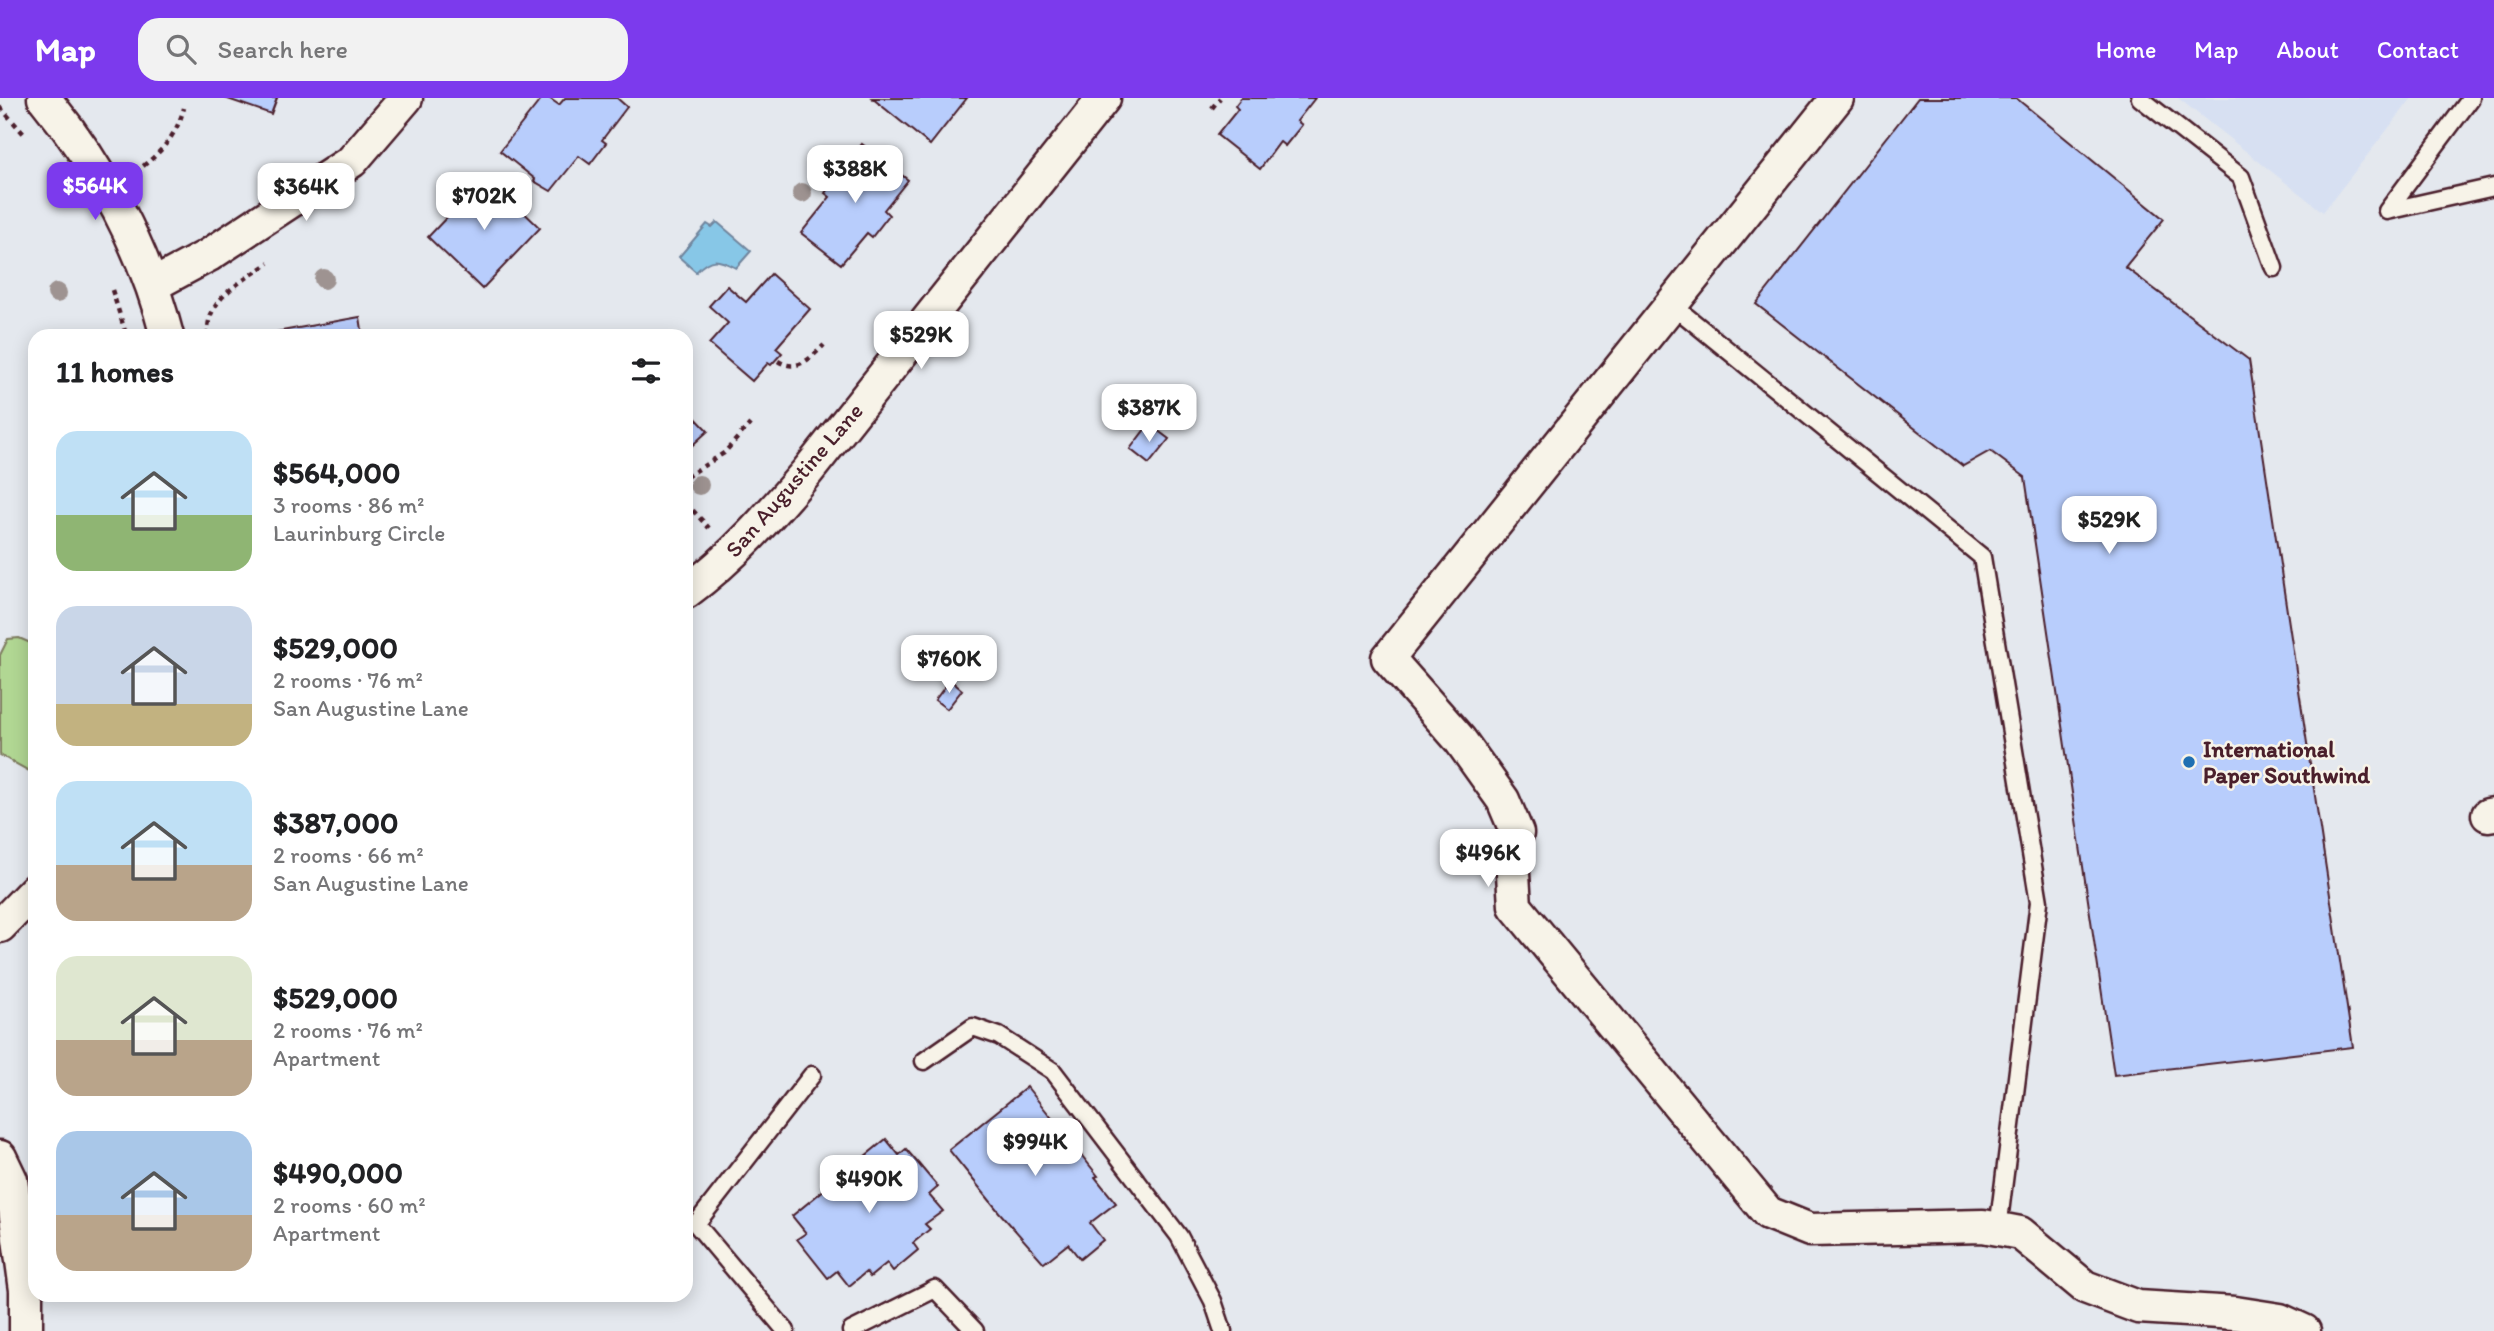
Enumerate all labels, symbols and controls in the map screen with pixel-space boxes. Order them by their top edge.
search box [138,18,628,81]
text: Map [35,30,96,69]
icon: search [162,30,200,68]
text: Search here [218,33,348,65]
text: Home [2096,35,2156,64]
text: Map [2194,35,2238,64]
text: About [2276,35,2339,64]
text: Contact [2377,35,2459,64]
pin: $388K [806,146,904,205]
text: $388K [823,154,887,182]
pin: $564K [46,162,144,222]
pin: $364K [257,164,355,223]
text: $564K [63,171,127,199]
text: $364K [274,172,338,200]
pin: $702K [435,172,533,232]
text: $702K [452,181,516,209]
pin: $529K [872,312,970,371]
text: $529K [890,320,952,348]
icon: filters [627,352,665,390]
text: 11 homes [56,353,174,390]
pin: $387K [1100,384,1198,444]
text: $387K [1118,393,1180,421]
street label: San Augustine Lane [719,397,869,563]
text: $564,000 [273,454,400,491]
icon: home [112,459,196,543]
text: 3 rooms · 86 m² [273,491,425,519]
pin: $529K [2060,496,2158,556]
text: $529K [2078,505,2140,533]
text: Laurinburg Circle [273,519,445,547]
text: $529,000 [273,629,398,666]
icon: home [112,634,196,718]
pin: $760K [900,636,998,695]
text: $760K [917,644,981,672]
text: 2 rooms · 76 m² [273,666,423,694]
text: San Augustine Lane [273,694,469,722]
place label: International Paper Southwind [2203,735,2370,789]
marker: International Paper Southwind [2181,754,2197,770]
text: $387,000 [273,804,398,841]
icon: home [112,809,196,893]
pin: $496K [1439,830,1537,889]
text: $496K [1456,838,1520,866]
text: 2 rooms · 66 m² [273,841,424,869]
text: San Augustine Lane [273,869,469,897]
text: $529,000 [273,979,398,1016]
icon: home [112,984,196,1068]
text: 2 rooms · 76 m² [273,1016,423,1044]
text: Apartment [273,1044,380,1072]
pin: $994K [986,1118,1084,1178]
text: $994K [1003,1127,1067,1155]
text: $490,000 [273,1154,403,1191]
pin: $490K [820,1156,918,1215]
icon: home [112,1159,196,1243]
text: $490K [836,1164,902,1192]
text: 2 rooms · 60 m² [273,1191,426,1219]
text: Apartment [273,1219,380,1247]

